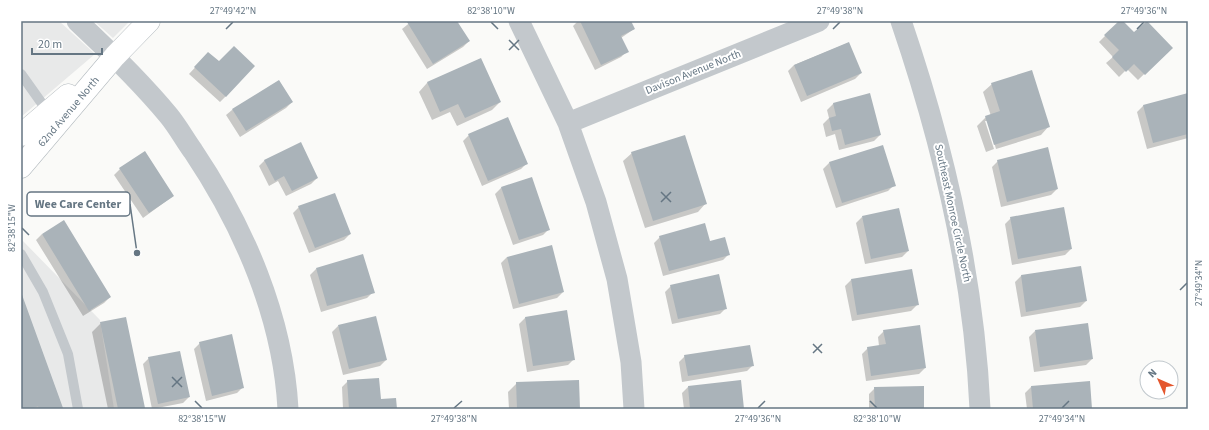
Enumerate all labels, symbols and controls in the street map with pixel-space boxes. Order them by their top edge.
text: 27°49'42"N [210,4,256,18]
text: 82°38'10"W [467,4,515,18]
text: 27°49'38"N [817,4,863,18]
text: 27°49'36"N [1121,4,1167,18]
scale bar [32,30,102,56]
text: 20 m [38,36,62,53]
street label: Davison Avenue North [643,46,743,98]
street label: 62nd Avenue North [34,73,102,150]
street label: Southeast Monroe Circle North [931,143,975,283]
callout: Wee Care Center [27,192,130,216]
text: Wee Care Center [35,196,122,213]
text: 82°38'15"W [5,204,19,252]
text: 27°49'34"N [1192,260,1206,306]
north arrow [1139,360,1179,400]
text: N [1144,365,1160,381]
text: 82°38'15"W [178,412,226,426]
text: 27°49'38"N [431,412,477,426]
text: 27°49'36"N [735,412,781,426]
text: 82°38'10"W [853,412,901,426]
text: 27°49'34"N [1039,412,1085,426]

